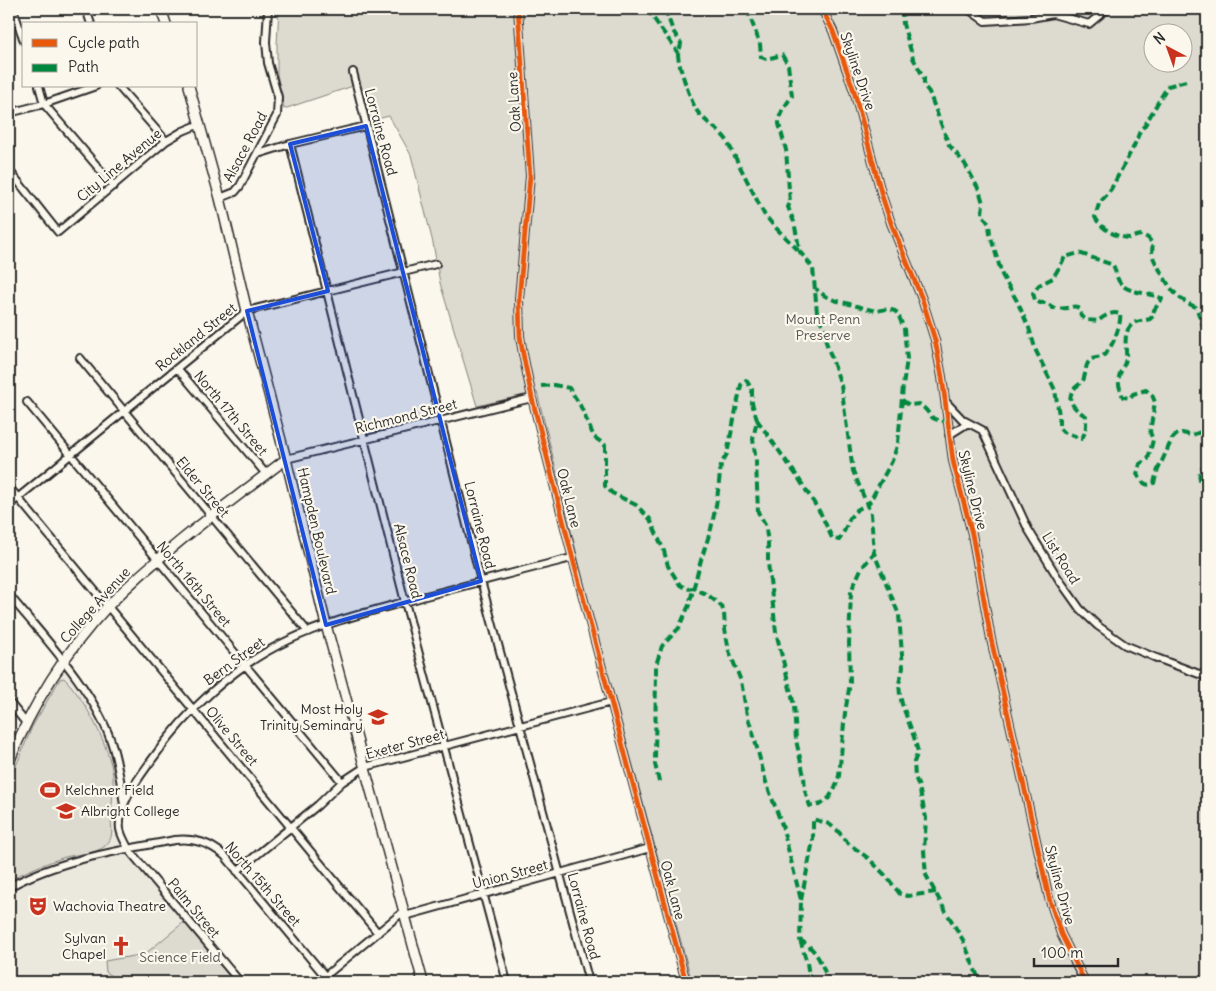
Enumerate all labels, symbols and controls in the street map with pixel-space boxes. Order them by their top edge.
legend [22,22,198,88]
north arrow [1144,22,1194,72]
text: N [1150,28,1169,48]
street label: Skyline Drive [836,30,880,112]
text: Cycle path [68,33,140,52]
text: Path [68,57,99,76]
street label: Oak Lane [503,71,525,133]
street label: Lorraine Road [361,86,401,178]
street label: Alsace Road [219,109,271,185]
street label: City Line Avenue [73,124,165,206]
street label: Rockland Street [152,299,240,375]
park label: Mount Penn Preserve [786,310,860,344]
street label: North 17th Street [190,367,272,459]
street label: Richmond Street [353,395,459,437]
street label: Skyline Drive [954,448,992,532]
street label: Elder Street [172,453,234,521]
street label: Hampden Boulevard [294,466,340,596]
street label: Oak Lane [553,466,585,530]
street label: Lorraine Road [460,479,500,571]
street label: Alsace Road [390,521,426,601]
street label: List Road [1038,529,1084,587]
street label: North 16th Street [153,537,235,631]
street label: College Avenue [56,563,134,647]
street label: Bern Street [200,633,268,689]
place label: Most Holy Trinity Seminary [260,700,363,734]
street label: Olive Street [202,703,262,770]
school or university icon: Most Holy Trinity Seminary [367,706,389,728]
street label: Exeter Street [364,725,447,763]
sports icon: Kelchner Field [39,779,61,801]
place label: Kelchner Field [65,781,154,799]
school or university icon: Albright College [55,800,77,822]
place label: Albright College [81,802,180,820]
street label: North 15th Street [221,838,305,930]
street label: Skyline Drive [1041,843,1079,927]
street label: Union Street [470,855,550,893]
street label: Oak Lane [656,858,690,922]
street label: Lorraine Road [564,870,604,962]
street label: Palm Street [164,875,224,942]
theatre icon: Wachovia Theatre [27,895,49,917]
place label: Wachovia Theatre [53,897,166,915]
place label: Sylvan Chapel [62,929,106,963]
church icon: Sylvan Chapel [110,935,132,957]
scale bar [1034,936,1117,968]
text: 100 m [1041,943,1083,962]
park label: Science Field [139,948,221,966]

